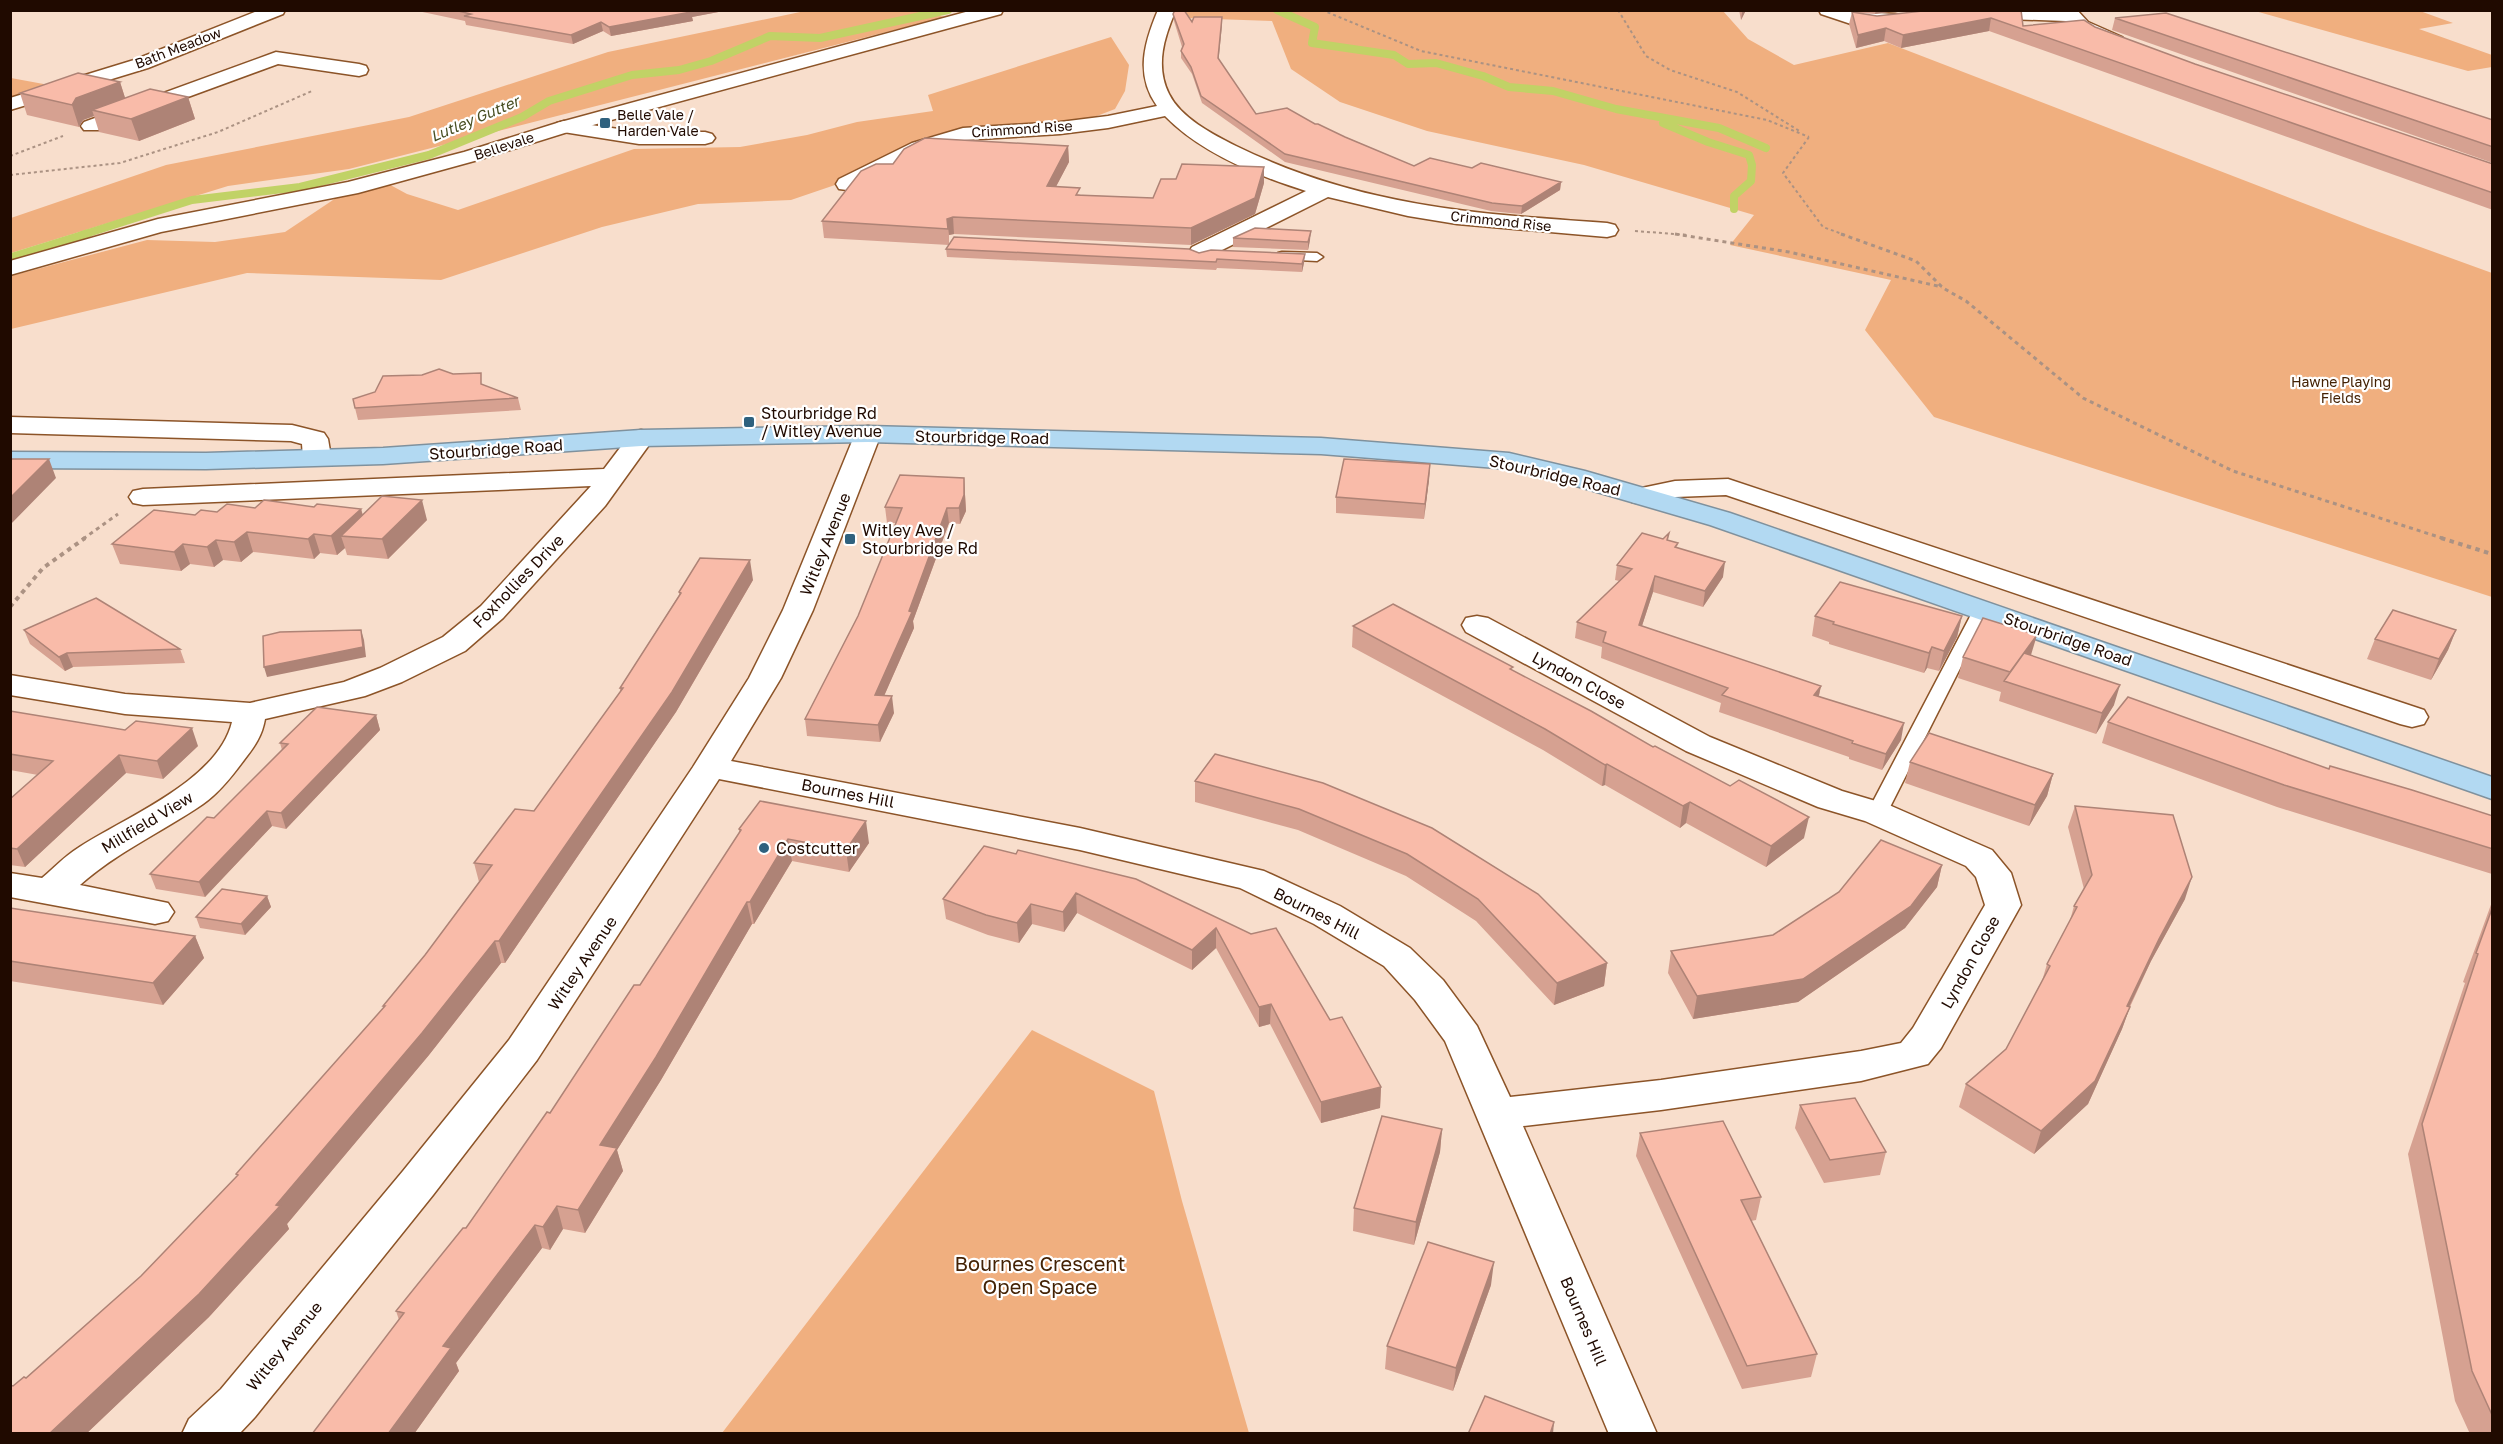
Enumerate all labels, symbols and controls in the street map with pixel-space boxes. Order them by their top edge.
street label: Bath Meadow [132,23,223,72]
water label: Lutley Gutter [428,90,524,146]
place label: Belle Vale / Harden Vale [617,106,699,139]
marker: Belle Vale / Harden Vale [598,116,612,130]
street label: Crimmond Rise [971,116,1073,141]
street label: Bellevale [472,128,536,163]
street label: Crimmond Rise [1450,207,1552,234]
park label: Hawne Playing Fields [2291,373,2391,406]
place label: Stourbridge Rd / Witley Avenue [761,403,882,441]
marker: Stourbridge Rd / Witley Avenue [742,415,756,429]
street label: Stourbridge Road [915,426,1049,448]
street label: Stourbridge Road [428,434,564,464]
street label: Stourbridge Road [1487,450,1623,500]
street label: Witley Avenue [795,490,855,598]
place label: Witley Ave / Stourbridge Rd [862,520,978,558]
street label: Foxhollies Drive [468,530,568,632]
marker: Witley Ave / Stourbridge Rd [843,532,857,546]
street label: Stourbridge Road [2001,608,2135,670]
street label: Lyndon Close [1529,647,1629,713]
street label: Bournes Hill [800,774,896,812]
street label: Millfield View [98,787,196,857]
place label: Costcutter [776,838,858,858]
marker: Costcutter [757,841,771,855]
street label: Bournes Hill [1270,883,1364,943]
street label: Witley Avenue [543,912,621,1014]
street label: Lyndon Close [1936,912,2004,1012]
park label: Bournes Crescent Open Space [955,1251,1125,1298]
street label: Bournes Hill [1556,1274,1612,1368]
street label: Witley Avenue [242,1297,326,1395]

